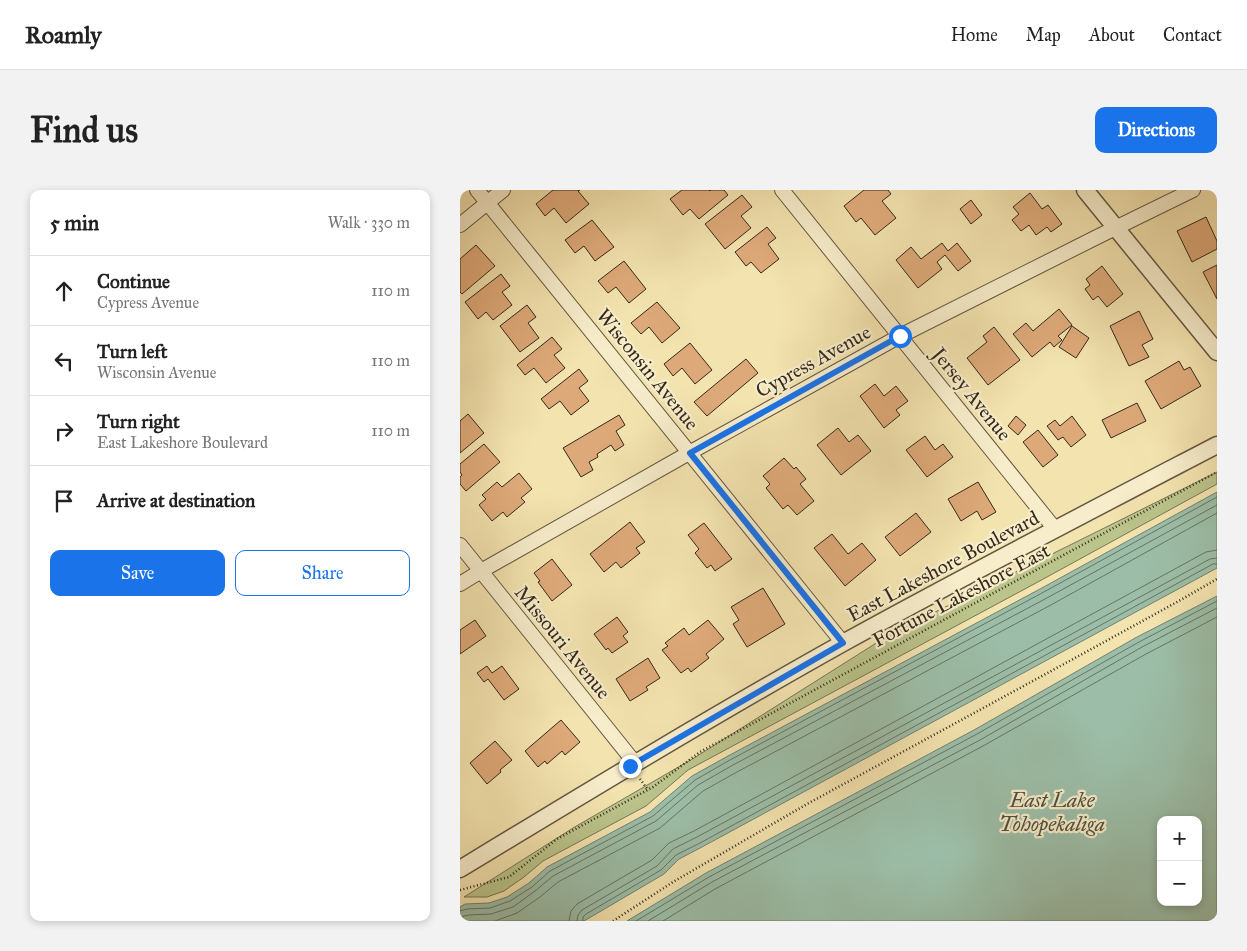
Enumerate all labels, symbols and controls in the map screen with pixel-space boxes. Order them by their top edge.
text: Roamly [25,20,102,50]
text: Home [951,24,998,46]
text: Map [1026,24,1061,46]
text: About [1089,24,1135,46]
text: Contact [1163,24,1222,46]
button: Directions [1095,107,1217,153]
text: Find us [30,109,138,152]
text: 5 min [50,210,99,236]
text: Walk · 330 m [328,213,410,232]
text: Continue [97,270,170,293]
icon: ahead [50,277,78,305]
text: 110 m [371,281,410,300]
text: Cypress Avenue [97,293,199,312]
street label: Wisconsin Avenue [592,303,704,435]
street label: Cypress Avenue [751,320,875,402]
route start [889,325,912,348]
text: Turn left [97,340,167,363]
street label: Jersey Avenue [925,341,1017,446]
icon: left [50,347,78,375]
text: 110 m [371,351,410,370]
text: Wisconsin Avenue [97,363,216,382]
text: Turn right [97,410,180,433]
icon: right [50,417,78,445]
text: 110 m [371,421,410,440]
text: East Lakeshore Boulevard [97,433,268,452]
icon: arrive [50,487,78,515]
text: Arrive at destination [97,489,255,512]
street label: East Lakeshore Boulevard [843,505,1043,627]
street label: Fortune Lakeshore East [868,538,1054,652]
button: Save [50,550,225,596]
button: Share [235,550,410,596]
street label: Missouri Avenue [510,580,616,704]
route end [619,755,642,778]
water label: East Lake Tohopekaliga [999,787,1105,837]
map controls [1157,816,1202,906]
button: + [1157,816,1202,861]
button: − [1157,861,1202,906]

